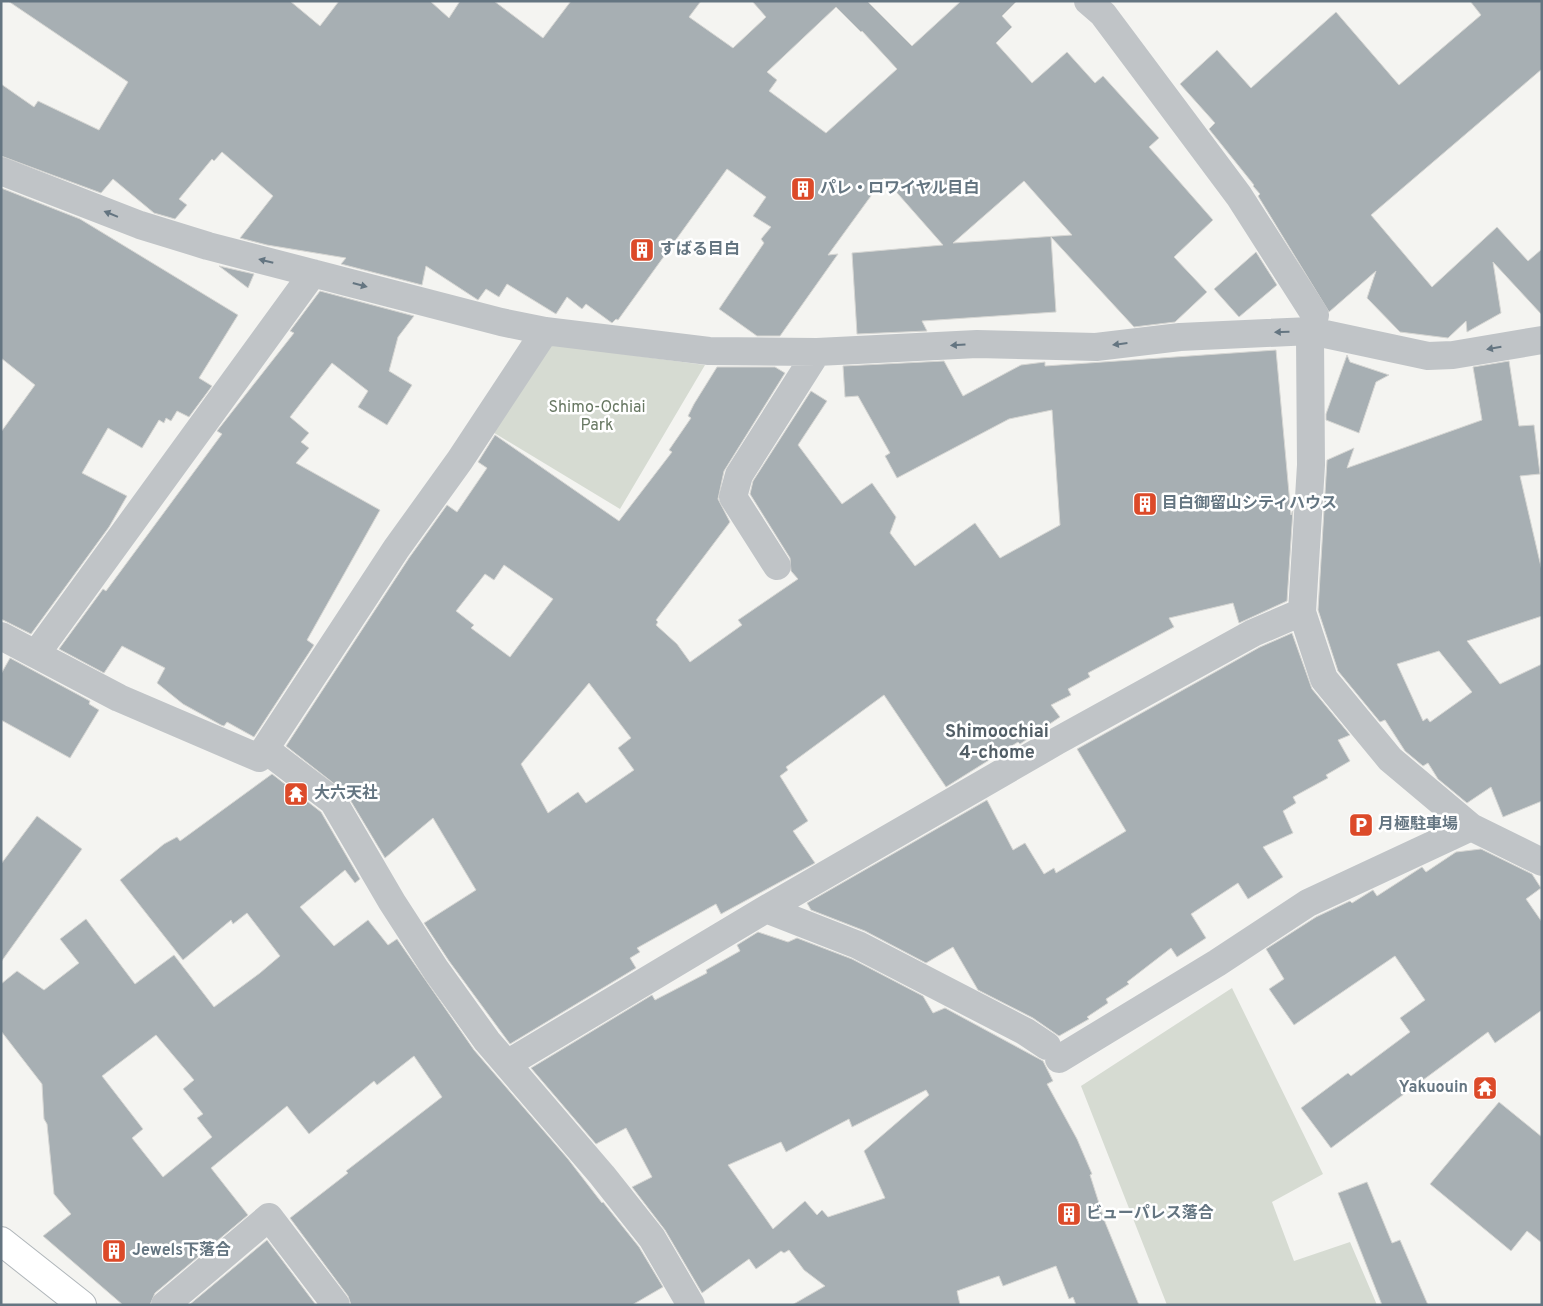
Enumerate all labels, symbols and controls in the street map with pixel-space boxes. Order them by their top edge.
building icon: パレ・ロワイヤル目白 [790,176,816,202]
place label: パレ・ロワイヤル目白 [820,179,980,199]
one-way arrow [104,209,118,217]
building icon: すばる目白 [629,237,655,263]
place label: すばる目白 [660,240,740,260]
one-way arrow [258,257,273,265]
one-way arrow [353,281,368,289]
one-way arrow [1274,329,1290,337]
one-way arrow [1112,340,1128,348]
one-way arrow [949,341,965,349]
one-way arrow [1485,345,1501,353]
park label: Shimo-Ochiai Park [549,398,645,436]
building icon: 目白御留山シティハウス [1132,491,1158,517]
place label: 目白御留山シティハウス [1162,494,1337,514]
district label: Shimoochiai 4-chome [945,721,1049,765]
temple icon: 大六天社 [283,781,309,807]
place label: 大六天社 [314,783,378,804]
parking icon: 月極駐車場 [1348,812,1374,838]
place label: 月極駐車場 [1378,815,1458,835]
temple icon: Yakuouin [1472,1075,1498,1101]
place label: Yakuouin [1399,1078,1468,1098]
building icon: ビューパレス落合 [1056,1201,1082,1227]
place label: ビューパレス落合 [1086,1204,1214,1224]
building icon: Jewels下落合 [101,1238,127,1264]
place label: Jewels下落合 [132,1241,231,1261]

